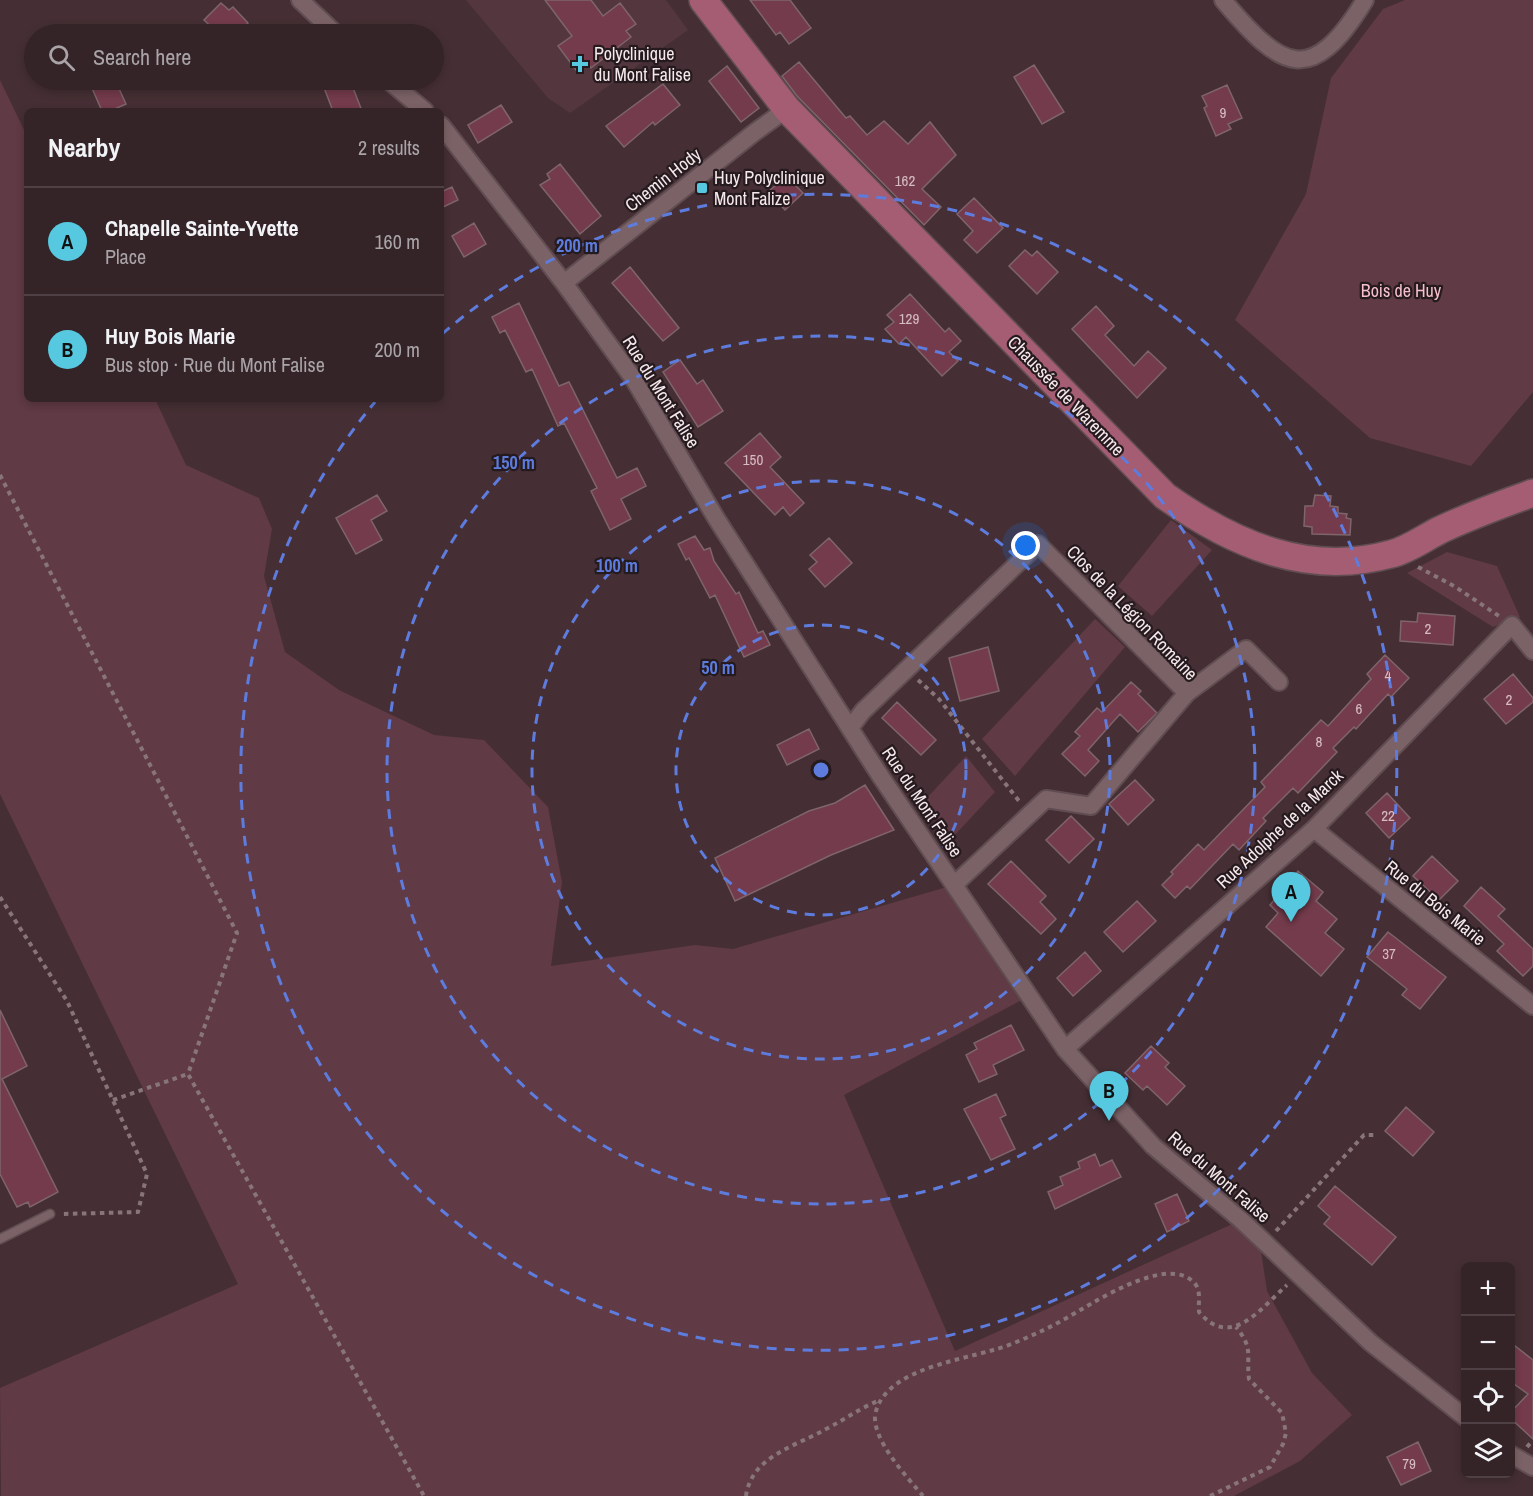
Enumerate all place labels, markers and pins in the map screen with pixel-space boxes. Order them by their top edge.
place label: Polyclinique du Mont Falise [594,41,691,87]
marker: Polyclinique du Mont Falise [571,55,589,73]
place label: Huy Polyclinique Mont Falize [714,165,825,211]
marker: Huy Polyclinique Mont Falize [695,181,709,195]
centre of rings [811,760,831,780]
pin: A [1272,872,1310,922]
pin: B [1090,1072,1128,1121]

